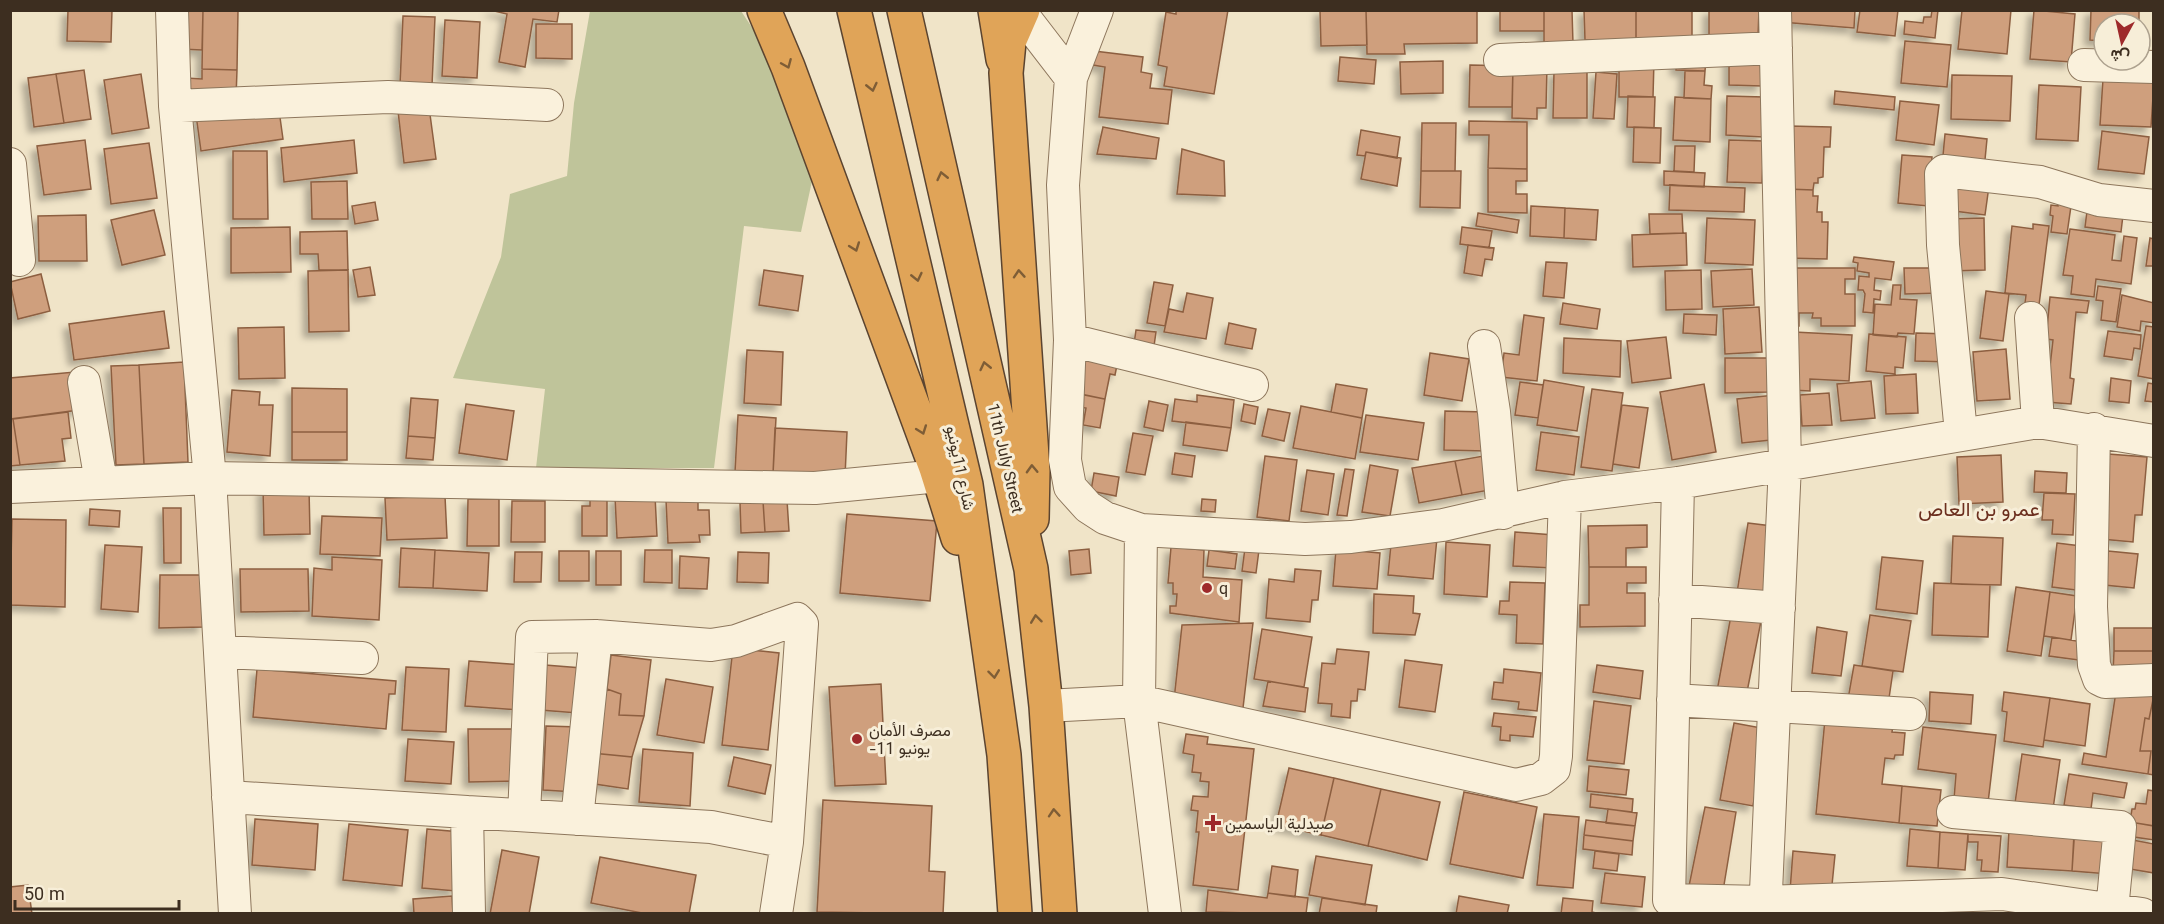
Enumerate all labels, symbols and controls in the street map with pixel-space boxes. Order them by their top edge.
north arrow [2092,12,2152,72]
text: ش [2109,41,2132,68]
one-way arrow [780,58,792,69]
one-way arrow [865,82,878,92]
one-way arrow [936,172,949,182]
one-way arrow [847,241,860,252]
one-way arrow [1013,270,1026,279]
one-way arrow [910,272,923,282]
one-way arrow [980,362,993,372]
street label: 11th July Street [979,401,1028,516]
one-way arrow [915,424,927,435]
street label: شارع 11يونيو [937,424,980,513]
one-way arrow [1026,464,1039,473]
district label: عمرو بن العاص [1918,495,2040,527]
place label: q [1219,578,1228,603]
marker: q [1200,581,1214,595]
one-way arrow [1031,614,1043,624]
one-way arrow [987,670,999,679]
place label: مصرف الأمان -11 يونيو [869,720,951,763]
marker: مصرف الأمان -11 يونيو [850,732,864,746]
one-way arrow [1048,809,1061,818]
place label: صيدلية الياسمين [1225,813,1334,838]
marker: صيدلية الياسمين [1206,816,1220,830]
scale bar [15,873,178,911]
text: 50 m [24,882,65,910]

